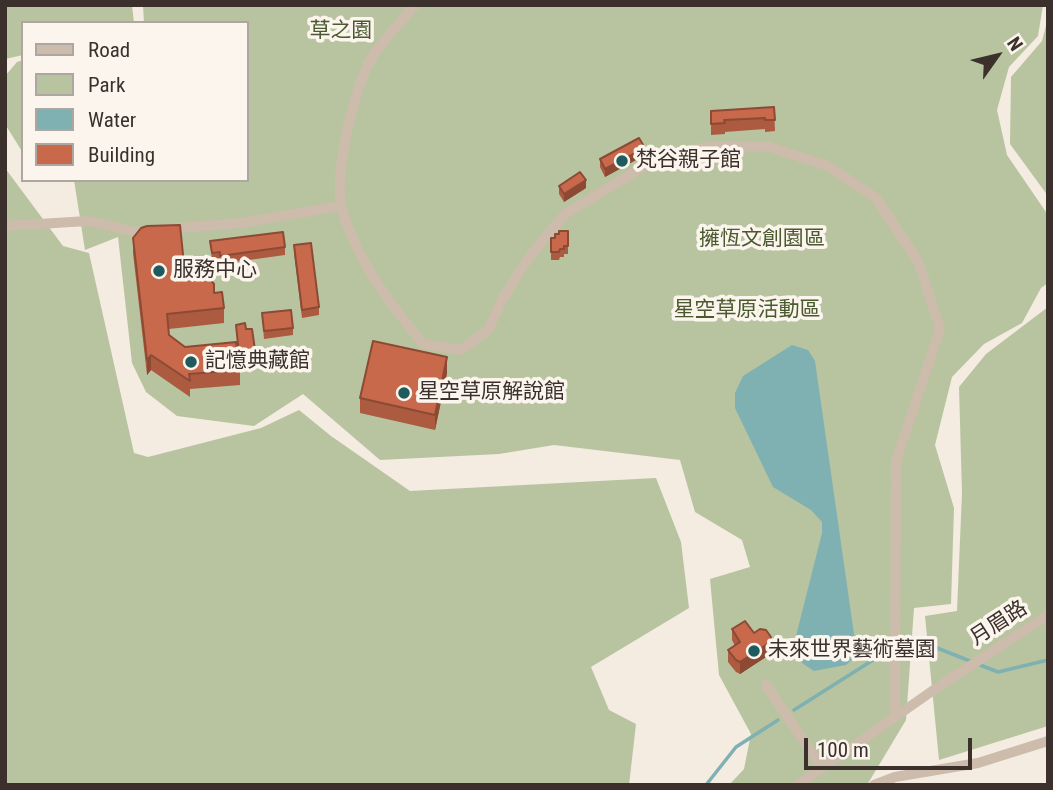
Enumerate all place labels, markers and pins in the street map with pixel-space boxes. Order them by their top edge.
place label: 梵谷親子館 [636,148,741,174]
marker: 梵谷親子館 [614,153,630,169]
place label: 服務中心 [173,258,257,284]
marker: 服務中心 [151,263,167,279]
place label: 記憶典藏館 [205,349,310,375]
marker: 記憶典藏館 [183,354,199,370]
place label: 星空草原解說館 [418,380,565,406]
marker: 星空草原解說館 [396,385,412,401]
place label: 未來世界藝術墓園 [768,638,936,664]
marker: 未來世界藝術墓園 [746,643,762,659]

